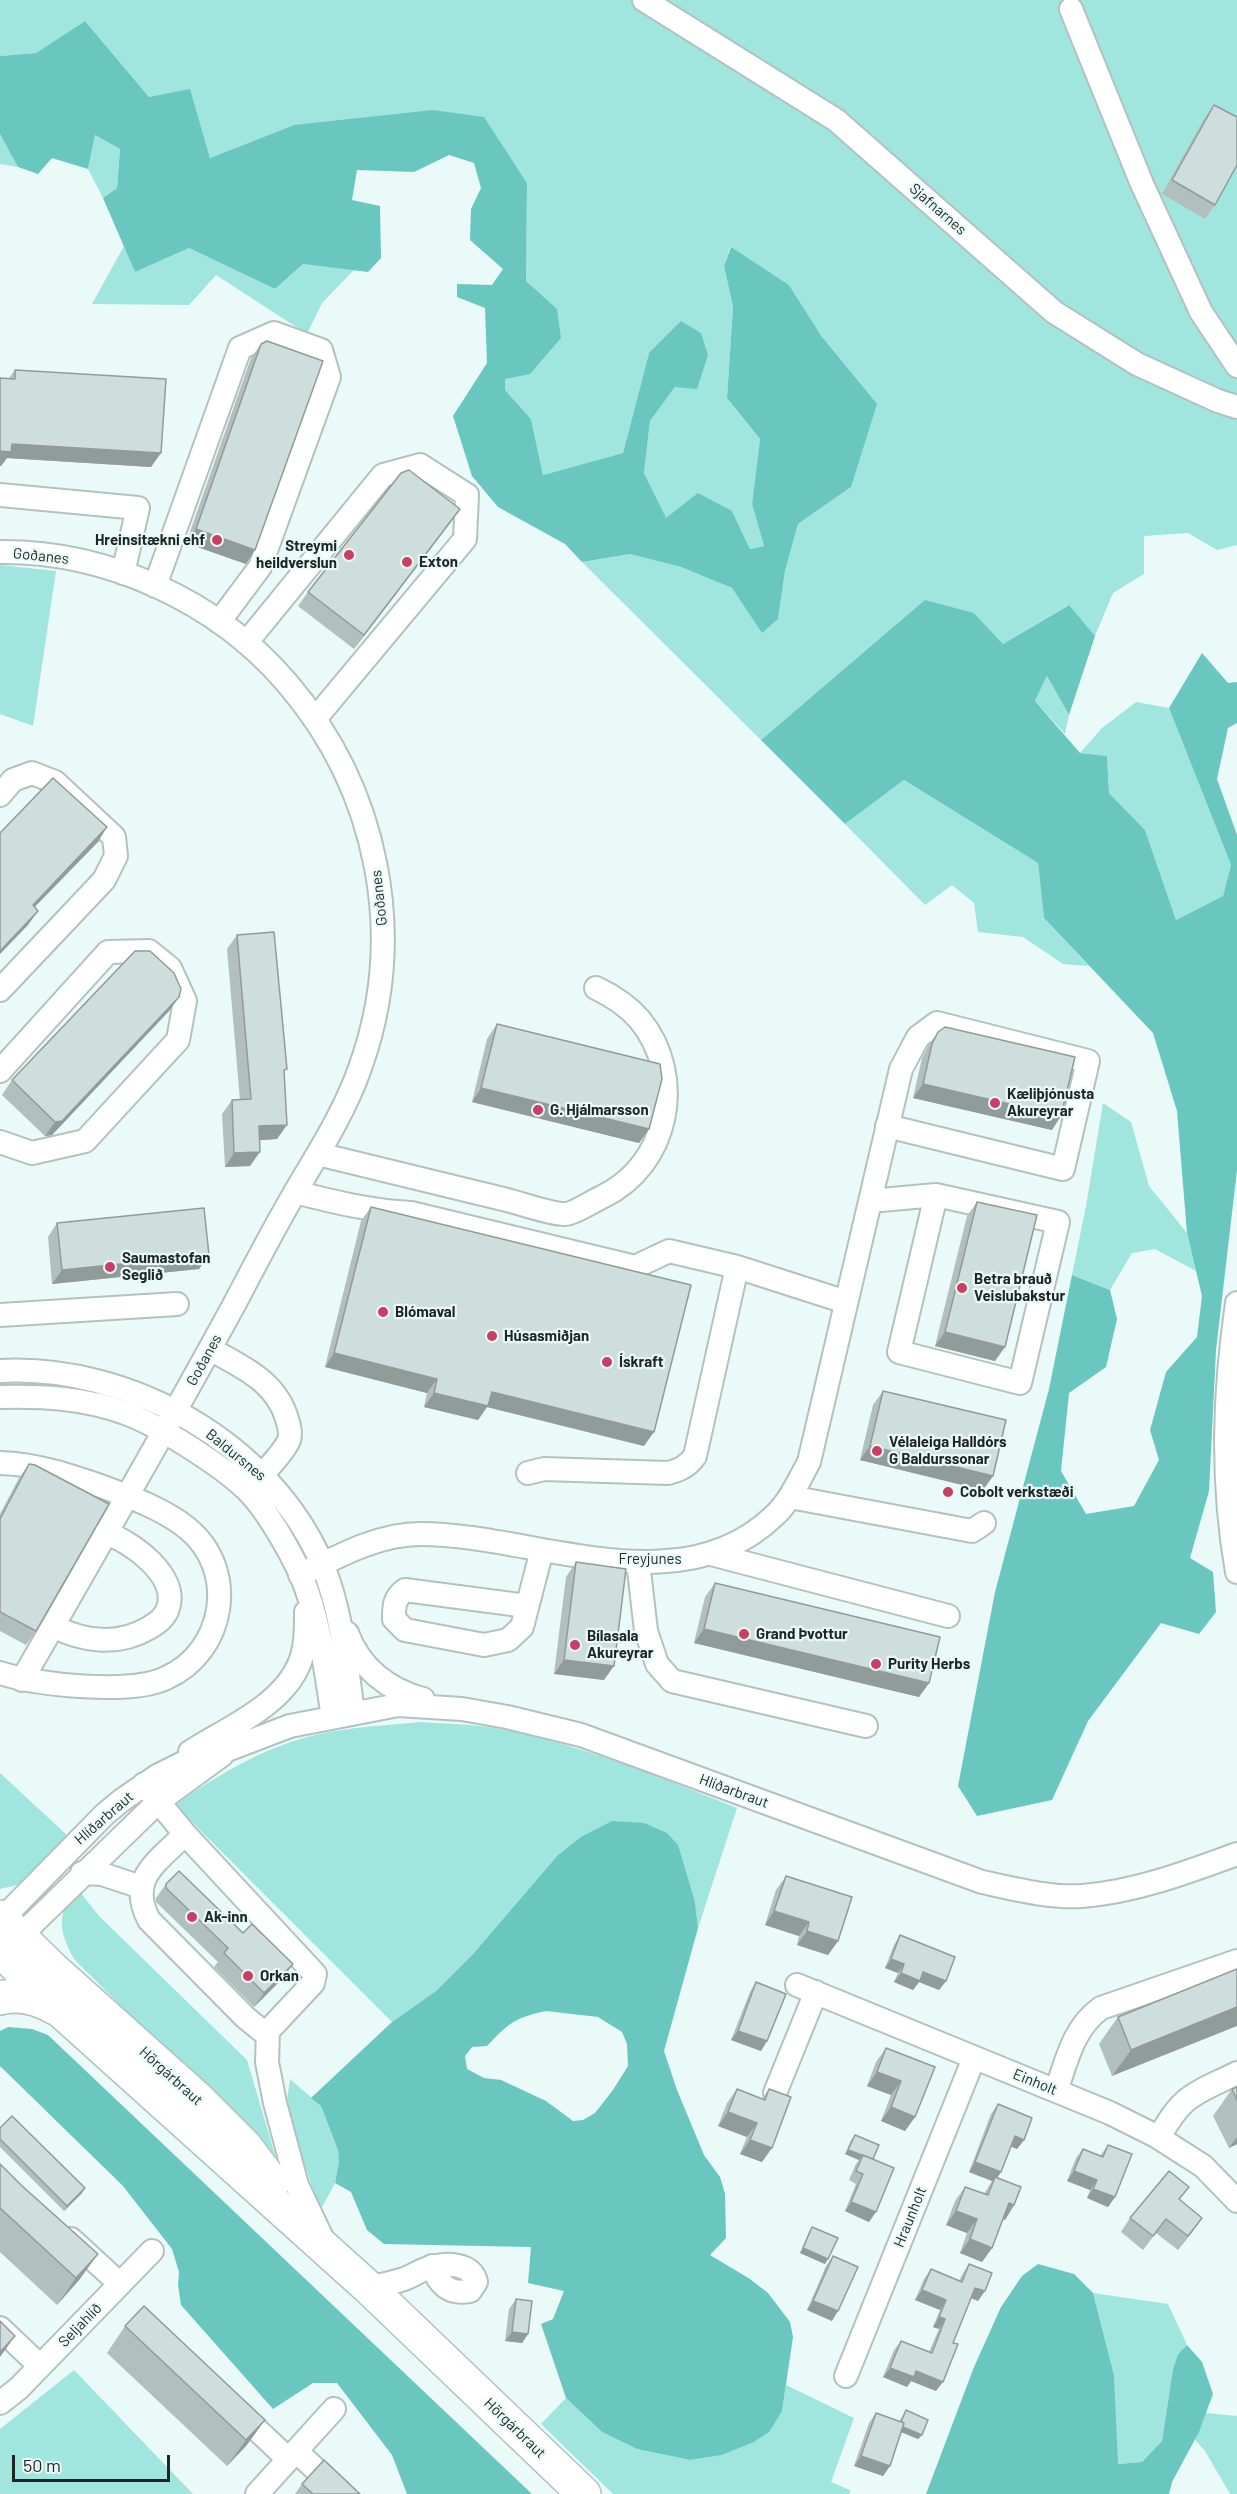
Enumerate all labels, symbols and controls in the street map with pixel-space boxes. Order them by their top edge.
street label: Sjafnarnes [906,179,970,239]
place label: Hreinsitækni ehf [95,531,205,549]
marker: Hreinsitækni ehf [210,533,224,547]
place label: Streymi heildverslun [256,537,337,572]
street label: Goðanes [12,544,70,568]
marker: Streymi heildverslun [342,548,356,562]
place label: Exton [419,553,458,571]
marker: Exton [400,555,414,569]
street label: Goðanes [367,869,391,927]
place label: Kæliþjónusta Akureyrar [1007,1085,1094,1120]
marker: Kæliþjónusta Akureyrar [988,1096,1002,1110]
place label: G. Hjálmarsson [550,1101,649,1119]
marker: G. Hjálmarsson [531,1103,545,1117]
place label: Saumastofan Seglið [122,1249,210,1284]
marker: Saumastofan Seglið [103,1260,117,1274]
place label: Betra brauð Veislubakstur [974,1270,1065,1305]
marker: Betra brauð Veislubakstur [955,1281,969,1295]
place label: Blómaval [395,1303,455,1321]
marker: Blómaval [376,1305,390,1319]
place label: Húsasmiðjan [504,1327,589,1345]
marker: Húsasmiðjan [485,1329,499,1343]
street label: Goðanes [183,1331,225,1389]
place label: Ískraft [619,1353,663,1371]
marker: Ískraft [600,1355,614,1369]
street label: Baldursnes [202,1425,270,1485]
place label: Vélaleiga Halldórs G Baldurssonar [889,1433,1007,1468]
marker: Vélaleiga Halldórs G Baldurssonar [870,1444,884,1458]
place label: Cobolt verkstæði [960,1483,1074,1501]
marker: Cobolt verkstæði [941,1485,955,1499]
street label: Freyjunes [618,1550,682,1568]
place label: Grand Þvottur [756,1625,848,1643]
place label: Bílasala Akureyrar [587,1627,653,1662]
marker: Grand Þvottur [737,1627,751,1641]
marker: Bílasala Akureyrar [568,1638,582,1652]
place label: Purity Herbs [888,1655,970,1673]
marker: Purity Herbs [869,1657,883,1671]
street label: Hlíðarbraut [697,1770,771,1812]
street label: Hlíðarbraut [71,1787,137,1849]
place label: Ak-inn [204,1908,248,1926]
marker: Ak-inn [185,1910,199,1924]
place label: Orkan [260,1967,299,1985]
marker: Orkan [241,1969,255,1983]
street label: Hörgárbraut [136,2043,206,2109]
street label: Einholt [1010,2065,1060,2099]
street label: Hraunholt [890,2184,930,2250]
street label: Seljahlíð [55,2299,105,2351]
street label: Hörgárbraut [480,2394,550,2462]
scale bar [15,2443,172,2481]
text: 50 m [23,2454,61,2476]

